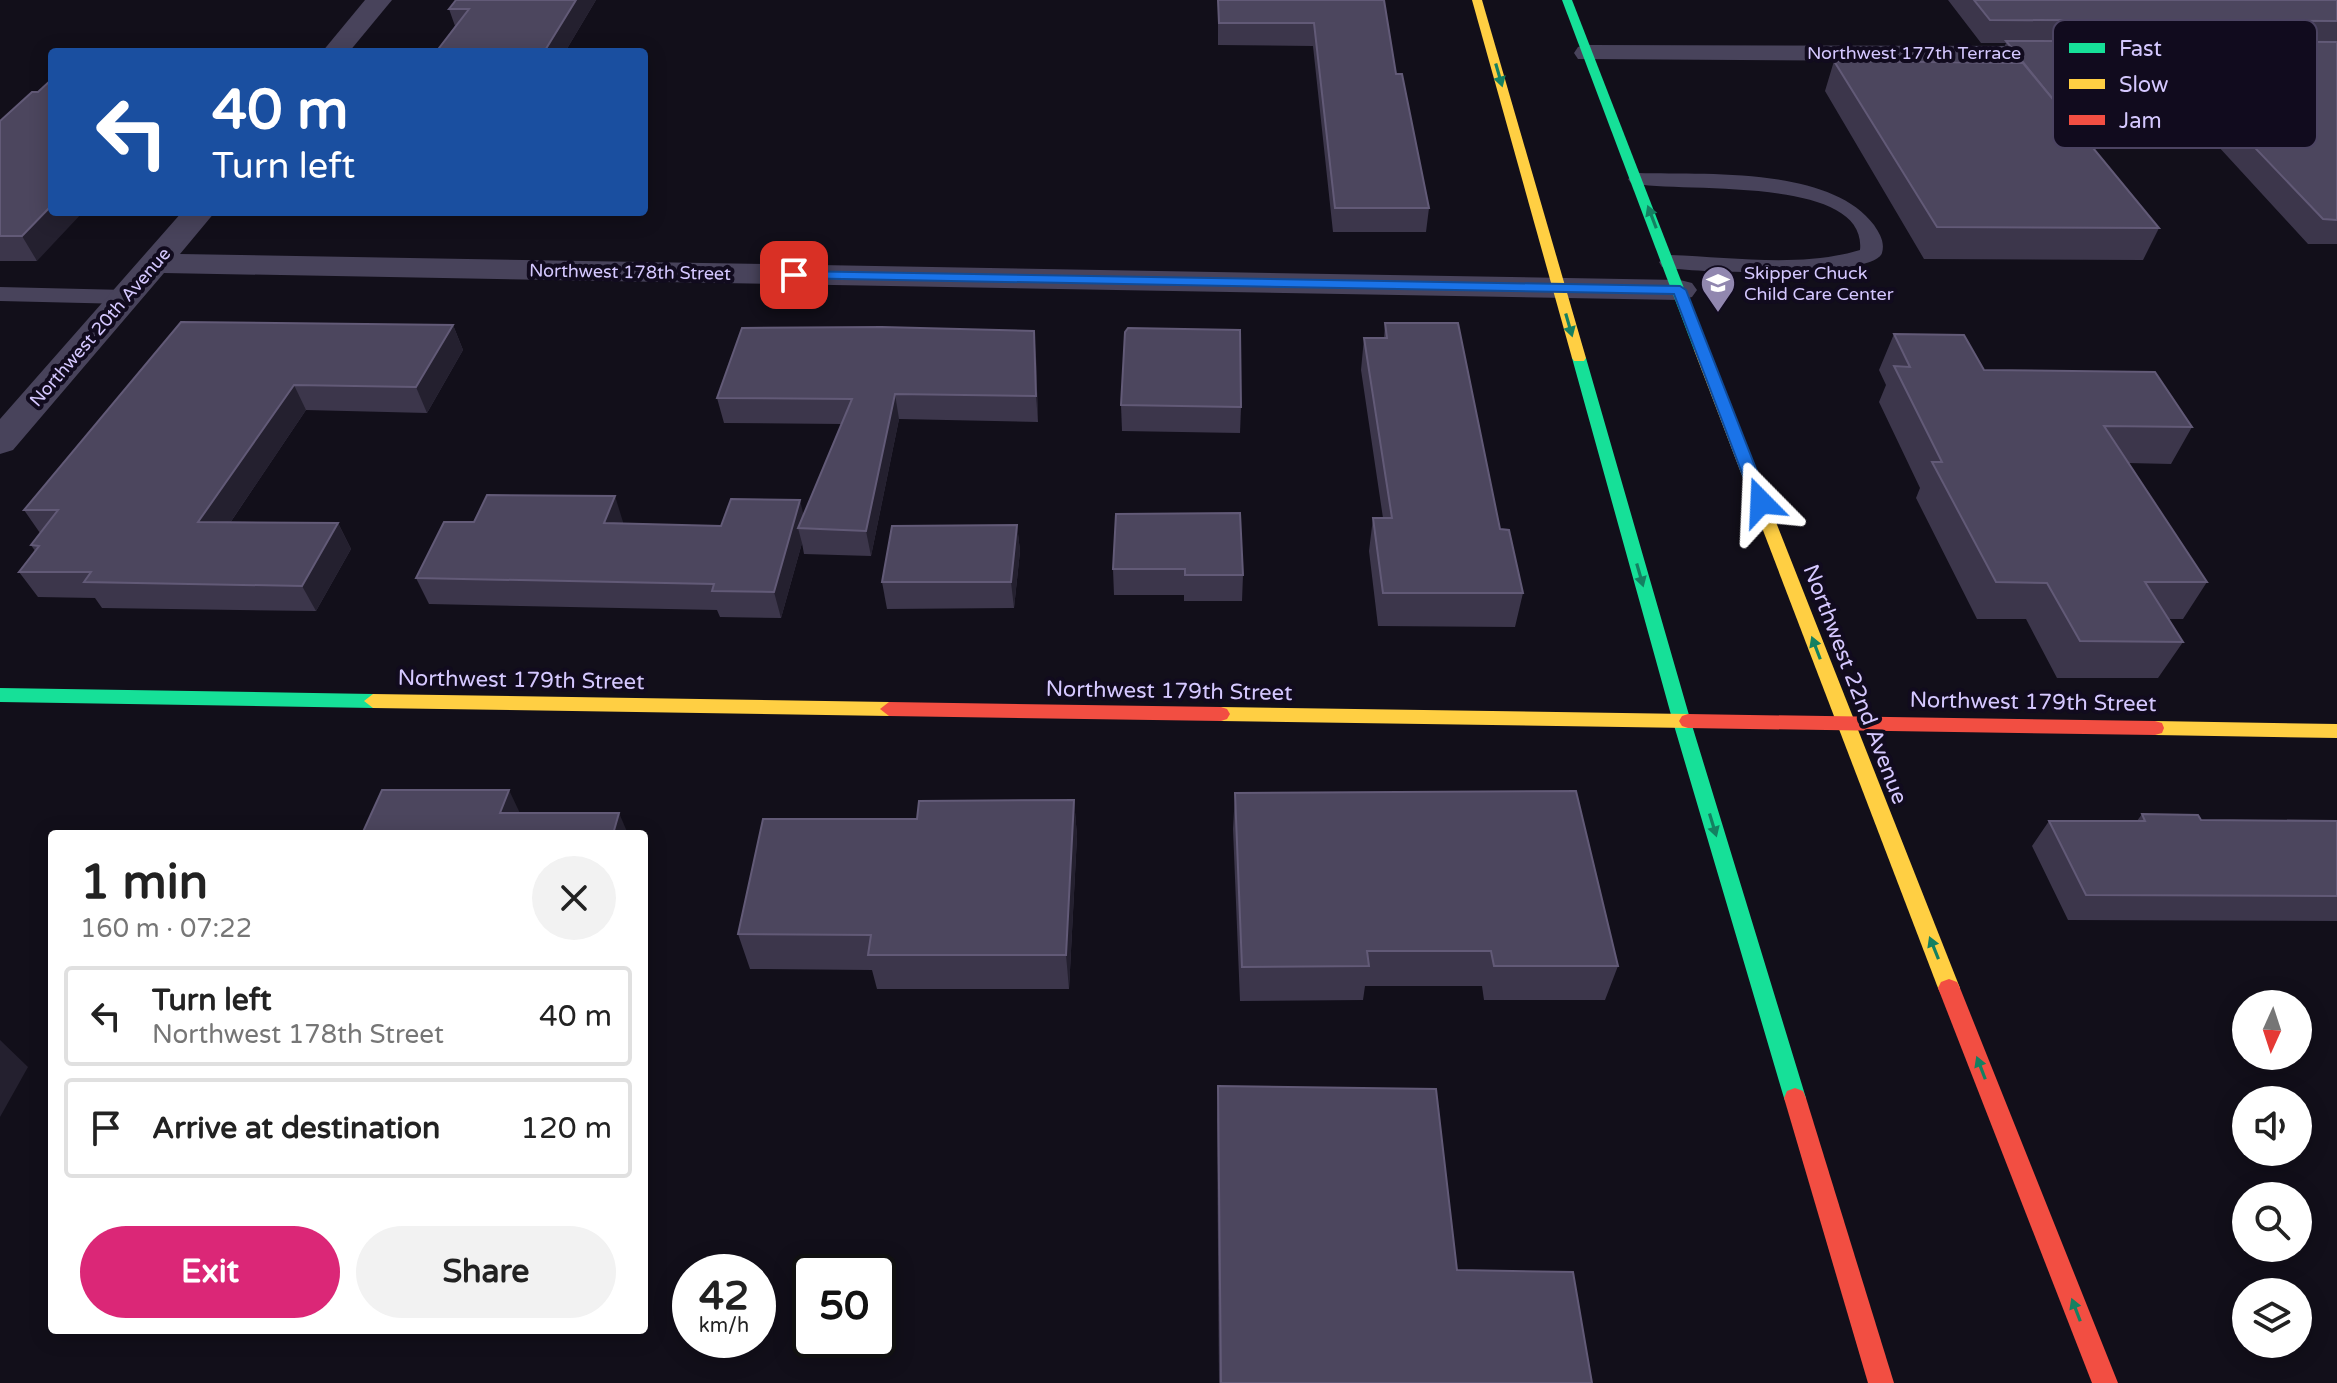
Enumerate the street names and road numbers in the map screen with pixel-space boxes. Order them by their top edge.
street label: Northwest 177th Terrace [1807,42,2021,64]
street label: Northwest 20th Avenue [25,243,175,411]
street label: Northwest 178th Street [529,259,731,285]
street label: Northwest 22nd Avenue [1797,561,1913,808]
street label: Northwest 179th Street [397,665,645,695]
street label: Northwest 179th Street [1045,676,1293,706]
street label: Northwest 179th Street [1909,687,2157,717]

